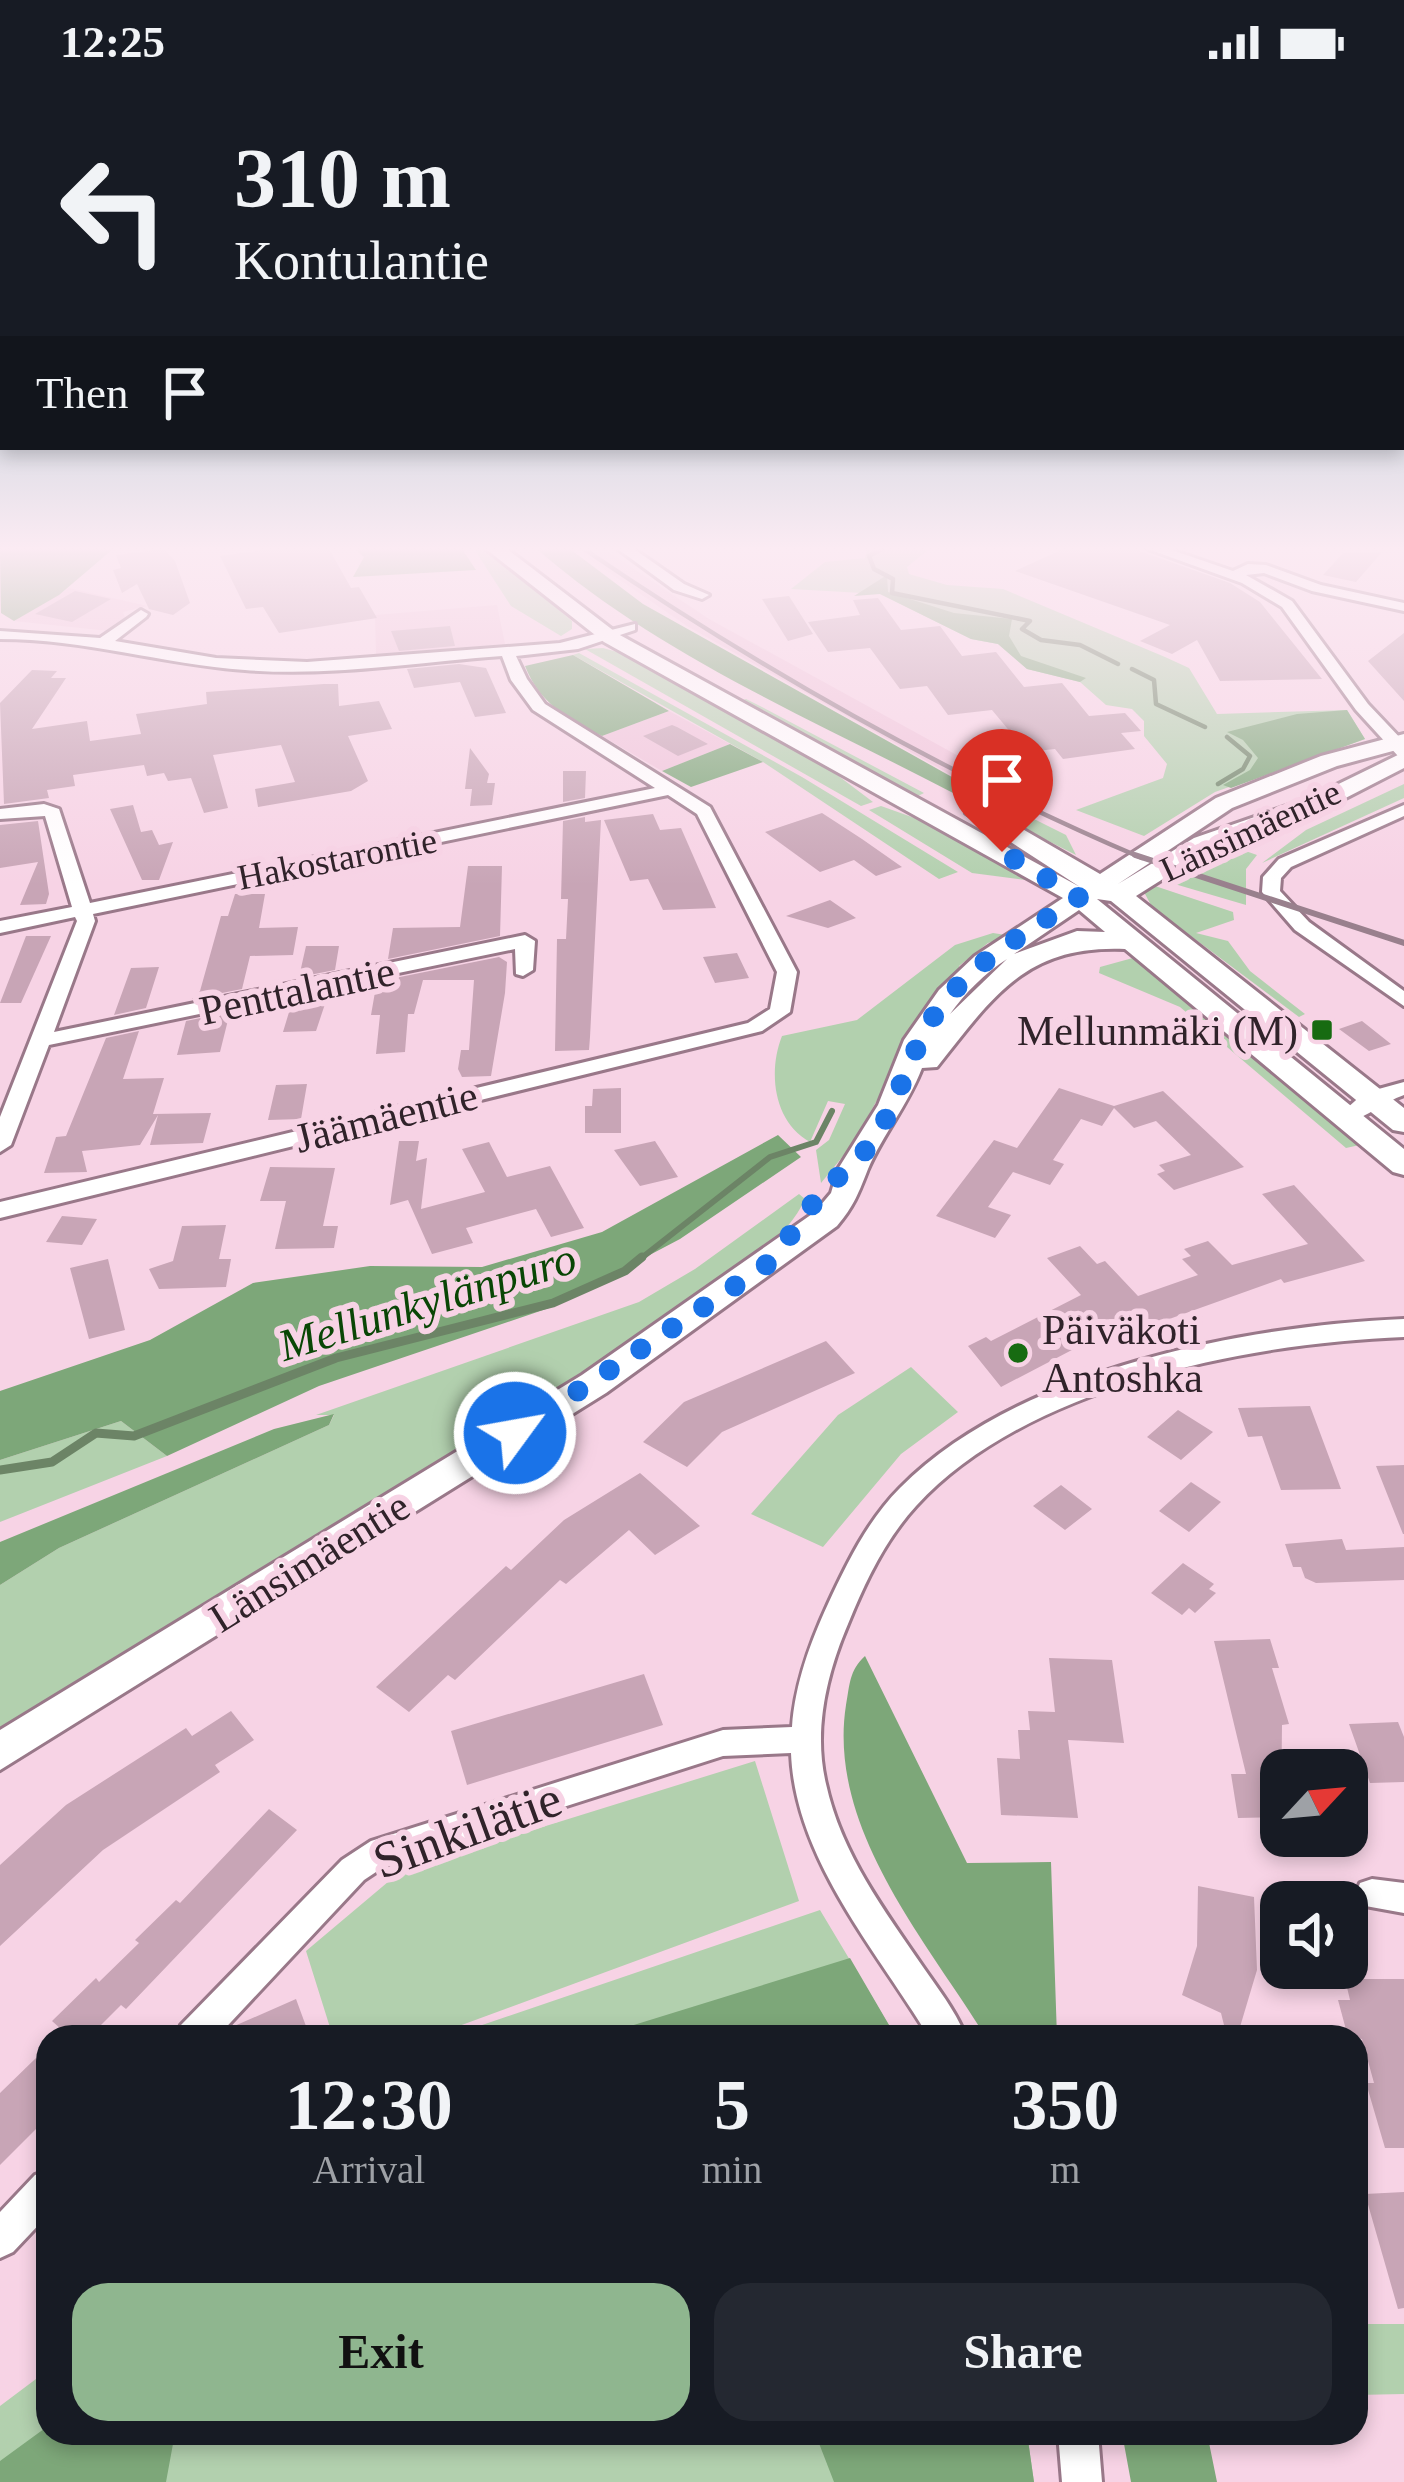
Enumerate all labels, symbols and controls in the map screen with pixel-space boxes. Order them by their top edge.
text: 12:25 [60,17,165,67]
icon: left [36,132,192,288]
text: 310 m [234,132,451,225]
text: Kontulantie [234,231,489,291]
icon: arrive [152,360,218,426]
text: Then [36,368,128,418]
pin [951,729,1053,852]
icon: arrive [969,747,1035,813]
street label: Länsimäentie [1154,772,1347,890]
street label: Hakostarontie [234,820,440,898]
street label: Penttalantie [195,948,399,1034]
place label: Mellunmäki (M) [1017,1008,1298,1055]
marker: Mellunmäki (M) [1309,1017,1335,1043]
street label: Jäämäentie [290,1072,482,1162]
water label: Mellunkylänpuro [272,1233,582,1371]
place label: Päiväkoti Antoshka [1042,1307,1203,1401]
marker: Päiväkoti Antoshka [1005,1340,1031,1366]
position arrow [452,1370,578,1496]
street label: Länsimäentie [201,1482,418,1641]
north arrow [1260,1749,1368,1857]
map controls [1260,1749,1368,1989]
street label: Sinkilätie [366,1770,569,1890]
button: sound [1260,1881,1368,1989]
text: 12:30 [285,2065,453,2145]
text: 5 [714,2065,750,2145]
text: 350 [1011,2065,1119,2145]
text: Arrival [313,2148,425,2191]
text: min [702,2148,762,2191]
text: m [1050,2148,1080,2191]
button: Exit [72,2283,690,2421]
button: Share [714,2283,1332,2421]

